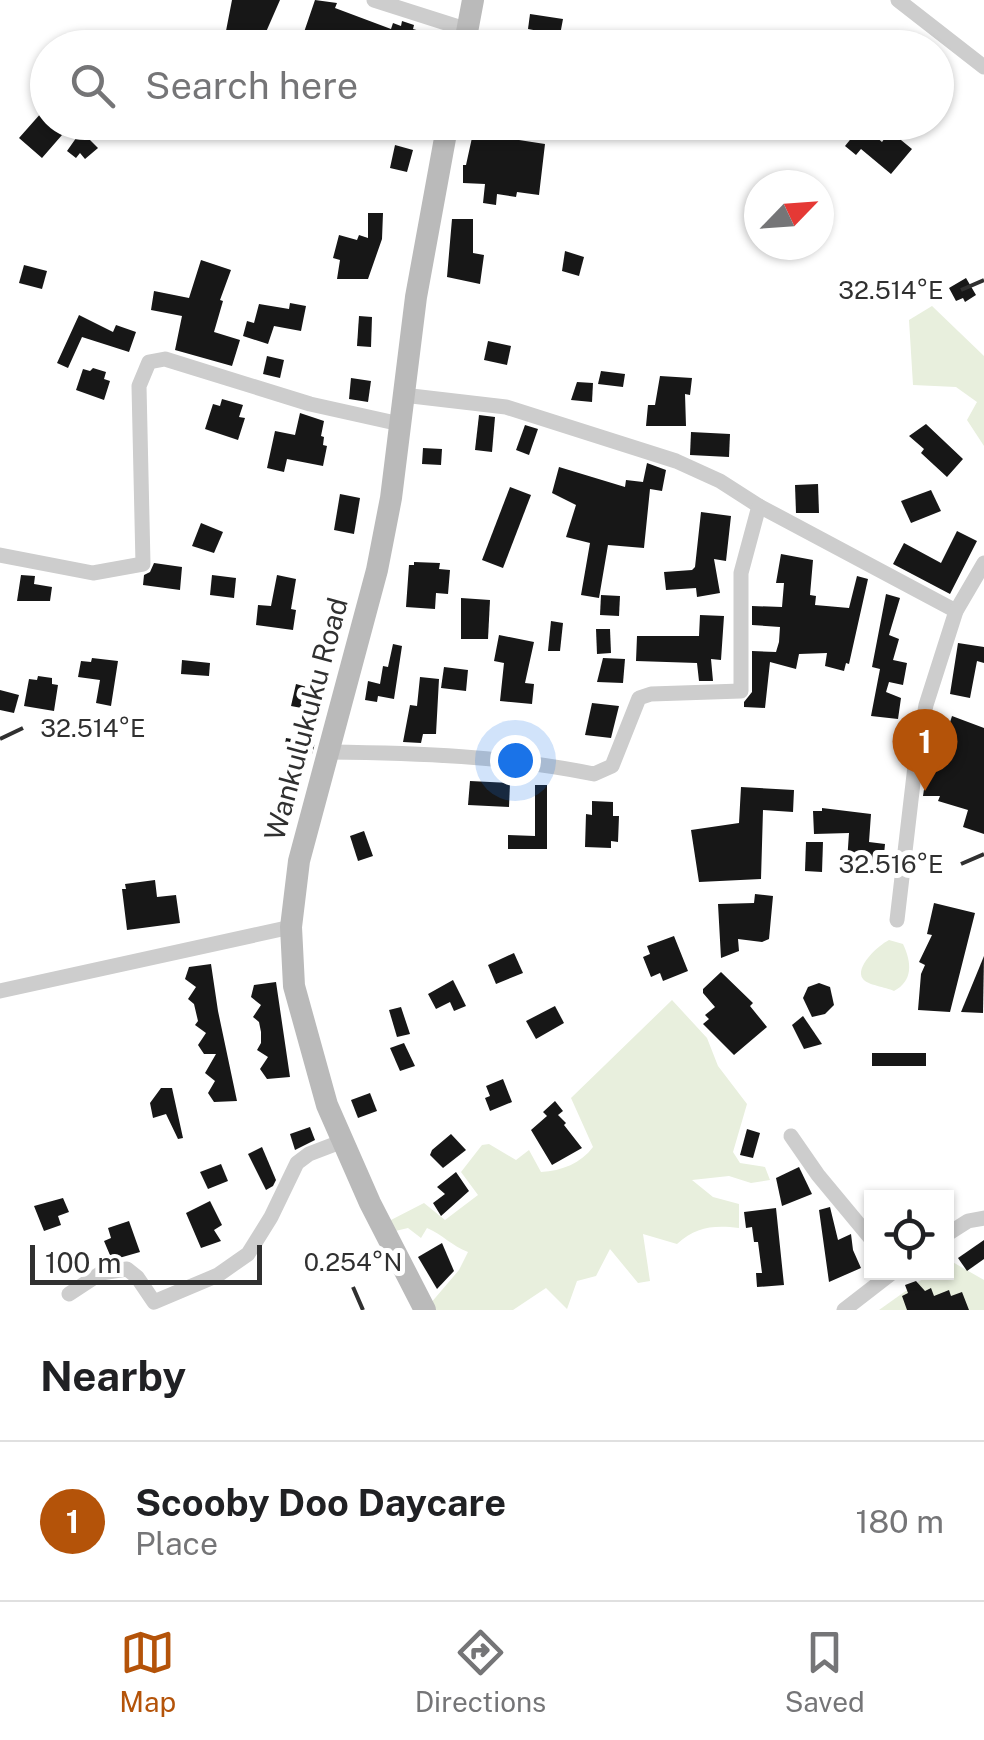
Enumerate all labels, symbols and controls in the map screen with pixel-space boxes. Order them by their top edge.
search box [30,30,954,140]
icon: search [65,58,120,113]
text: Search here [145,63,358,108]
north arrow [744,170,834,260]
text: 32.514°E [838,275,944,305]
street label: Wankulukuku Road [257,594,354,844]
pin: 1 [892,708,958,791]
text: 32.514°E [40,713,146,743]
your location [490,735,541,786]
text: 32.516°E [838,849,944,879]
map controls [864,1190,954,1280]
button: locate [864,1190,954,1280]
scale bar [30,1240,262,1284]
text: 100 m [45,1246,122,1279]
text: 0.254°N [304,1247,402,1277]
text: Nearby [40,1351,186,1400]
text: Scooby Doo Daycare [135,1480,506,1525]
text: 1 [66,1503,79,1540]
text: 180 m [855,1503,944,1540]
text: Place [135,1525,218,1562]
tab: Map [119,1625,176,1718]
tab: Directions [415,1625,546,1718]
tab: Saved [785,1625,865,1718]

